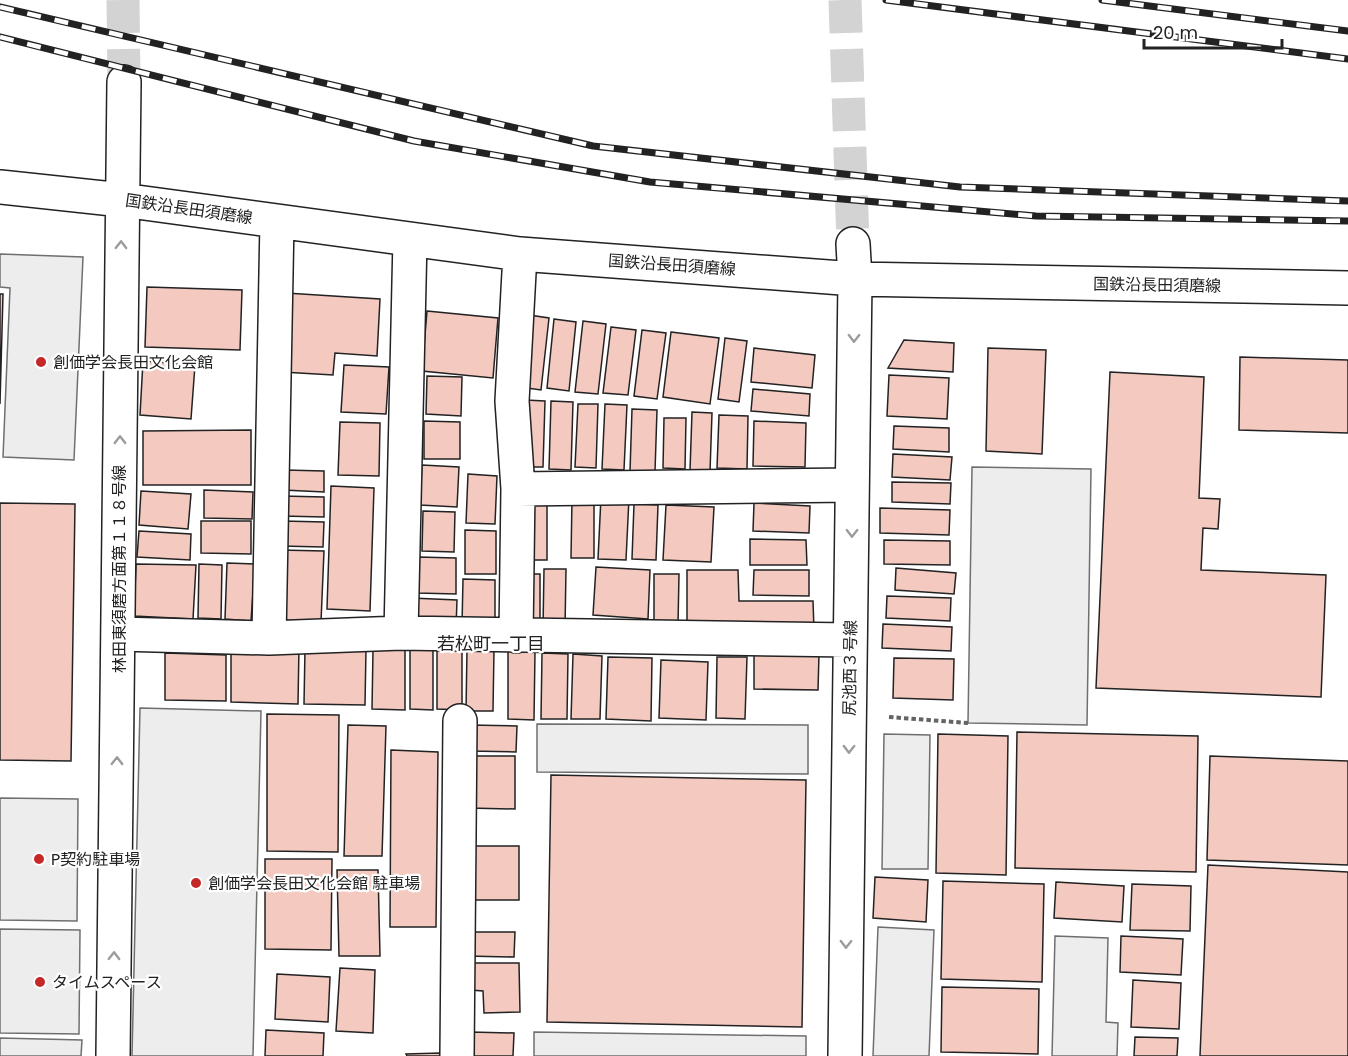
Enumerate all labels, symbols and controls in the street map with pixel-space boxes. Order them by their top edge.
scale bar [1144,12,1282,50]
text: 20 m [1153,20,1198,45]
street label: 国鉄沿長田須磨線 [124,189,254,229]
one-way arrow [115,240,127,249]
street label: 国鉄沿長田須磨線 [607,249,737,281]
street label: 国鉄沿長田須磨線 [1093,272,1221,298]
one-way arrow [848,333,860,342]
place label: 創価学会長田文化会館 [53,351,213,374]
marker: 創価学会長田文化会館 [34,355,48,369]
one-way arrow [114,435,126,444]
street label: 林田東須磨方面第１１８号線 [108,465,131,673]
one-way arrow [846,528,858,537]
street label: 尻池西３号線 [838,620,862,716]
district label: 若松町一丁目 [437,631,545,656]
one-way arrow [843,744,855,753]
one-way arrow [111,756,123,765]
place label: P契約駐車場 [51,848,140,871]
marker: P契約駐車場 [32,852,46,866]
place label: 創価学会長田文化会館 駐車場 [208,872,420,895]
marker: 創価学会長田文化会館 駐車場 [189,876,203,890]
one-way arrow [840,939,852,948]
one-way arrow [108,951,120,960]
place label: タイムスペース [52,971,162,994]
marker: タイムスペース [33,975,47,989]

